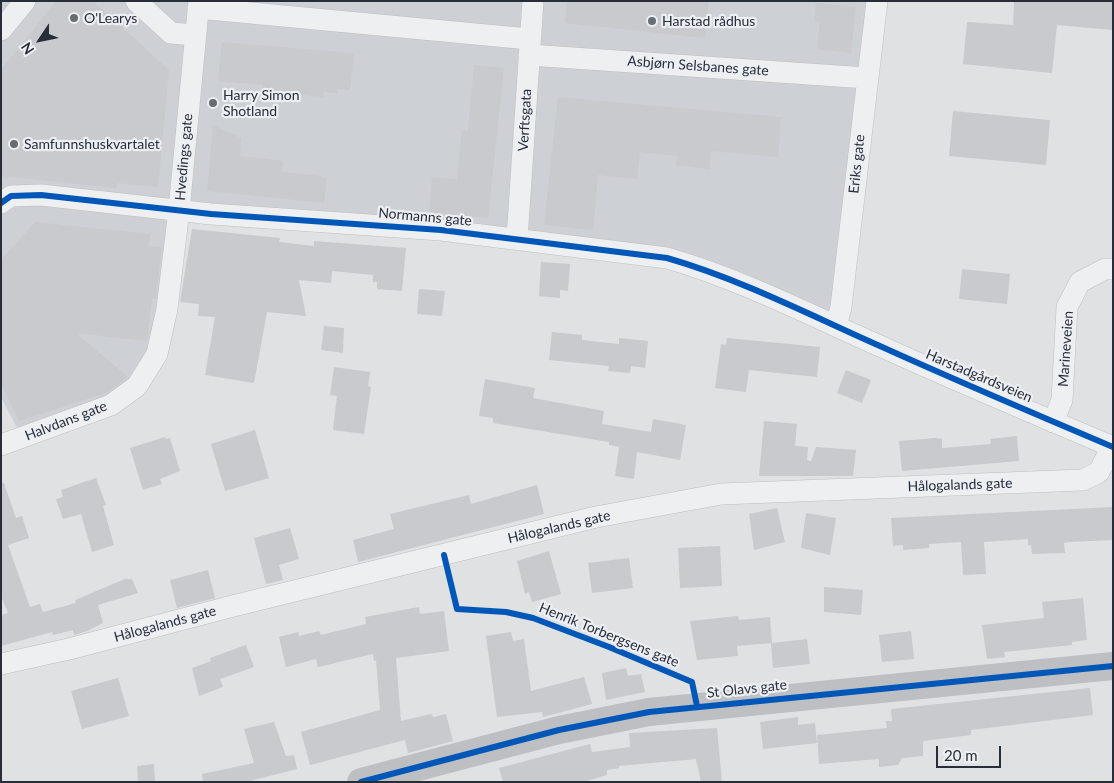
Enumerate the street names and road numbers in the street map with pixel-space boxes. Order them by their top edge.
street label: Asbjørn Selsbanes gate [627,53,769,79]
street label: Verftsgata [515,88,535,152]
street label: Hvedings gate [172,113,196,201]
street label: Eriks gate [846,133,868,195]
street label: Normanns gate [378,205,472,229]
street label: Marineveien [1055,310,1077,388]
street label: Harstadgårdsveien [923,346,1035,406]
street label: Halvdans gate [23,398,109,444]
street label: Hålogalands gate [907,475,1013,495]
street label: Hålogalands gate [506,507,612,547]
street label: Henrik Torbergsens gate [537,599,681,671]
street label: Hålogalands gate [112,602,218,646]
street label: St Olavs gate [706,676,788,702]

